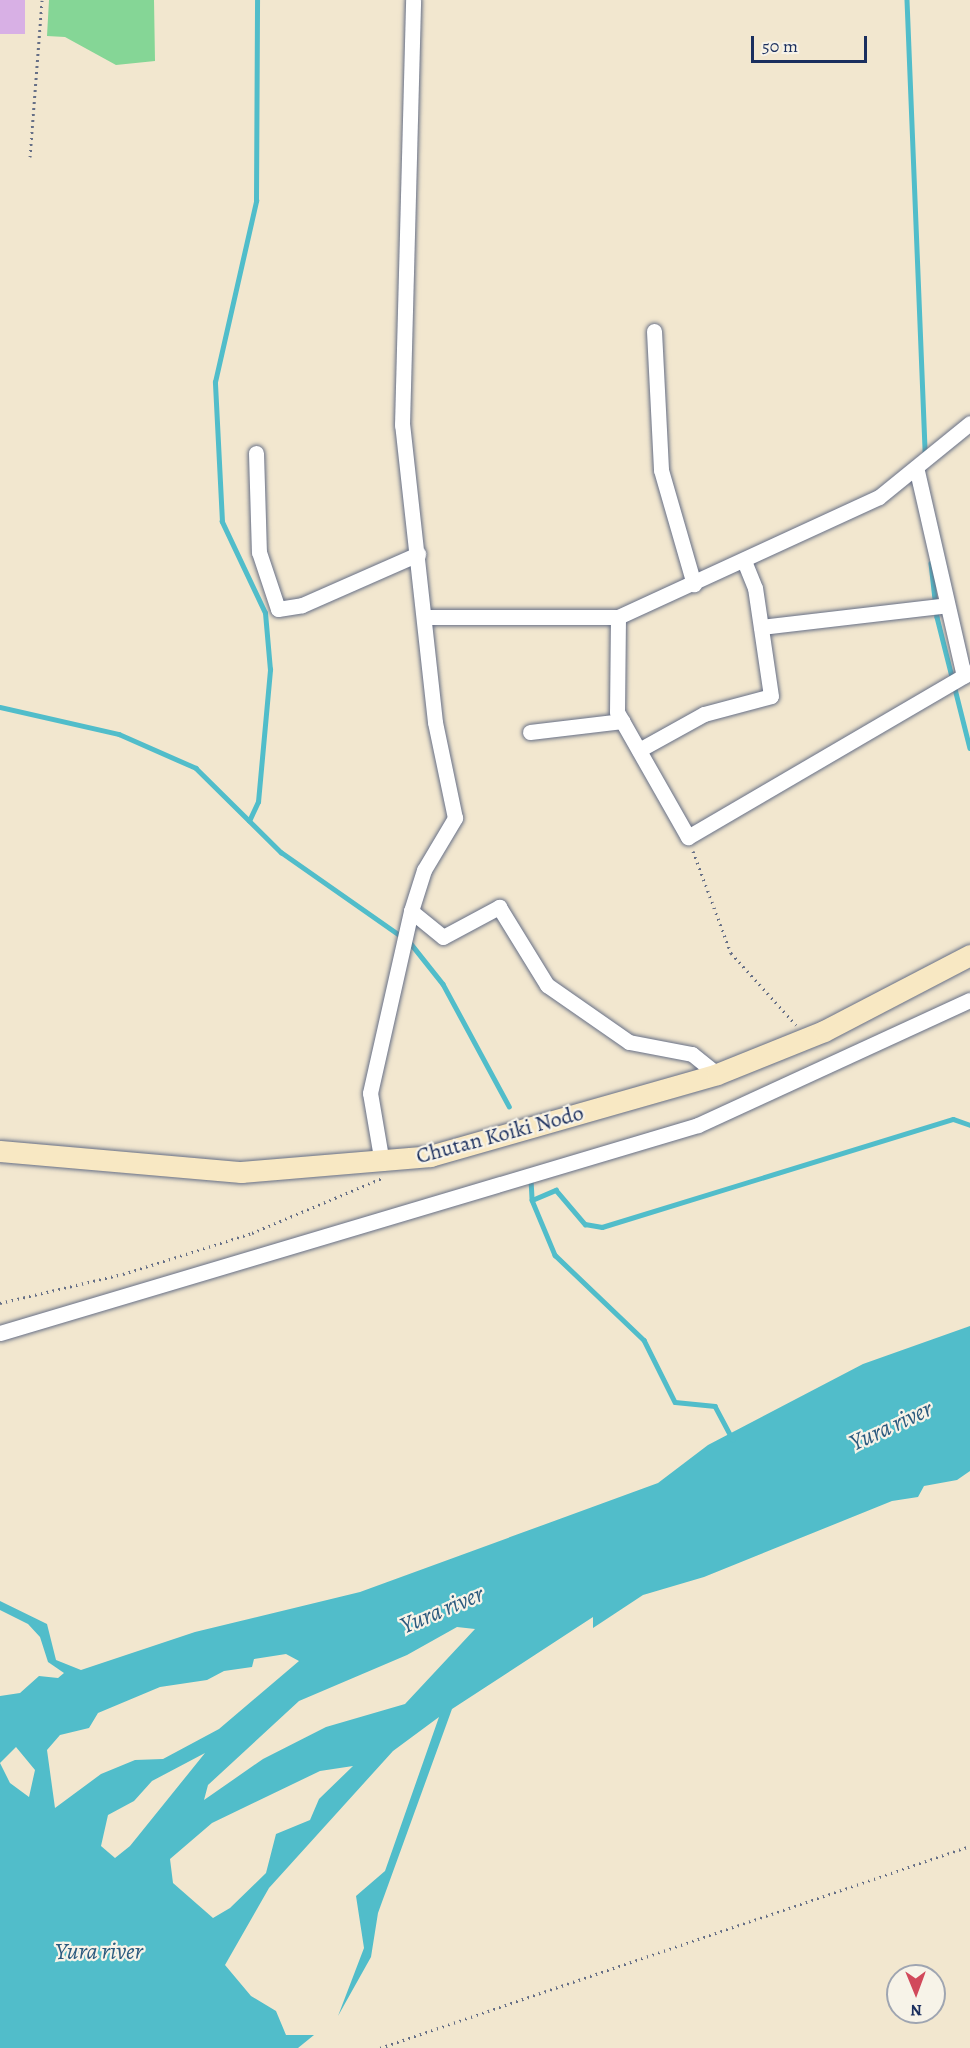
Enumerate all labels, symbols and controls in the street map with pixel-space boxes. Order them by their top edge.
scale bar [754,24,870,62]
text: 50 m [762,34,798,58]
street label: Chutan Koiki Nodo [413,1100,587,1170]
water label: Yura river [845,1394,937,1458]
water label: Yura river [396,1580,488,1640]
water label: Yura river [55,1938,143,1966]
north arrow [886,1964,946,2024]
text: N [910,1999,922,2021]

